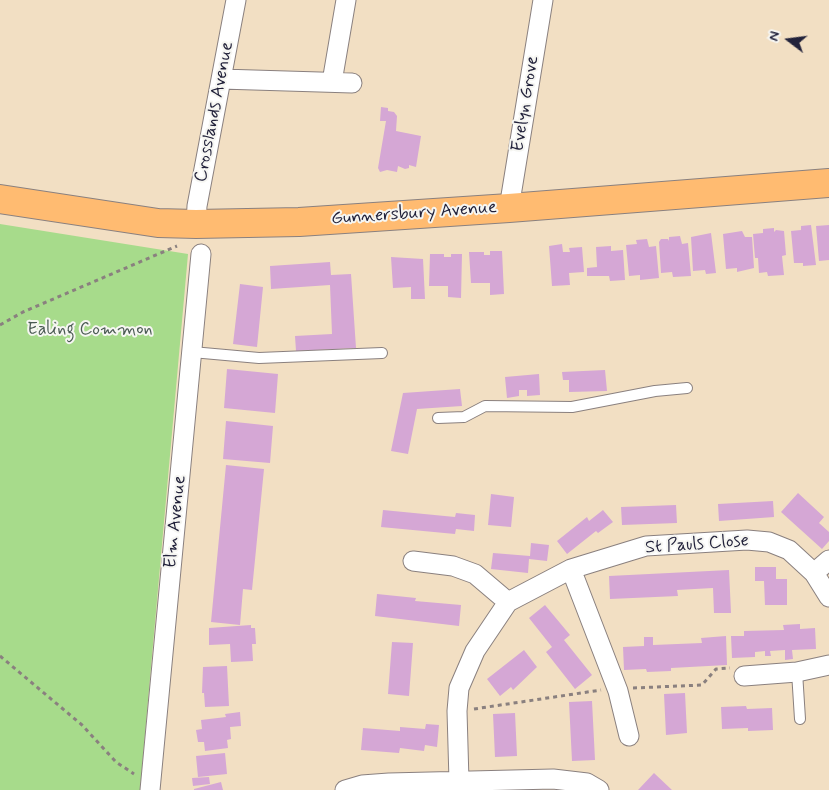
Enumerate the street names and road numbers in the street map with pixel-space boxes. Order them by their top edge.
street label: Crosslands Avenue [191,40,239,184]
street label: Evelyn Grove [508,55,544,153]
street label: Gunnersbury Avenue [330,197,498,231]
street label: Elm Avenue [160,474,192,570]
street label: St Pauls Close [645,531,749,559]

